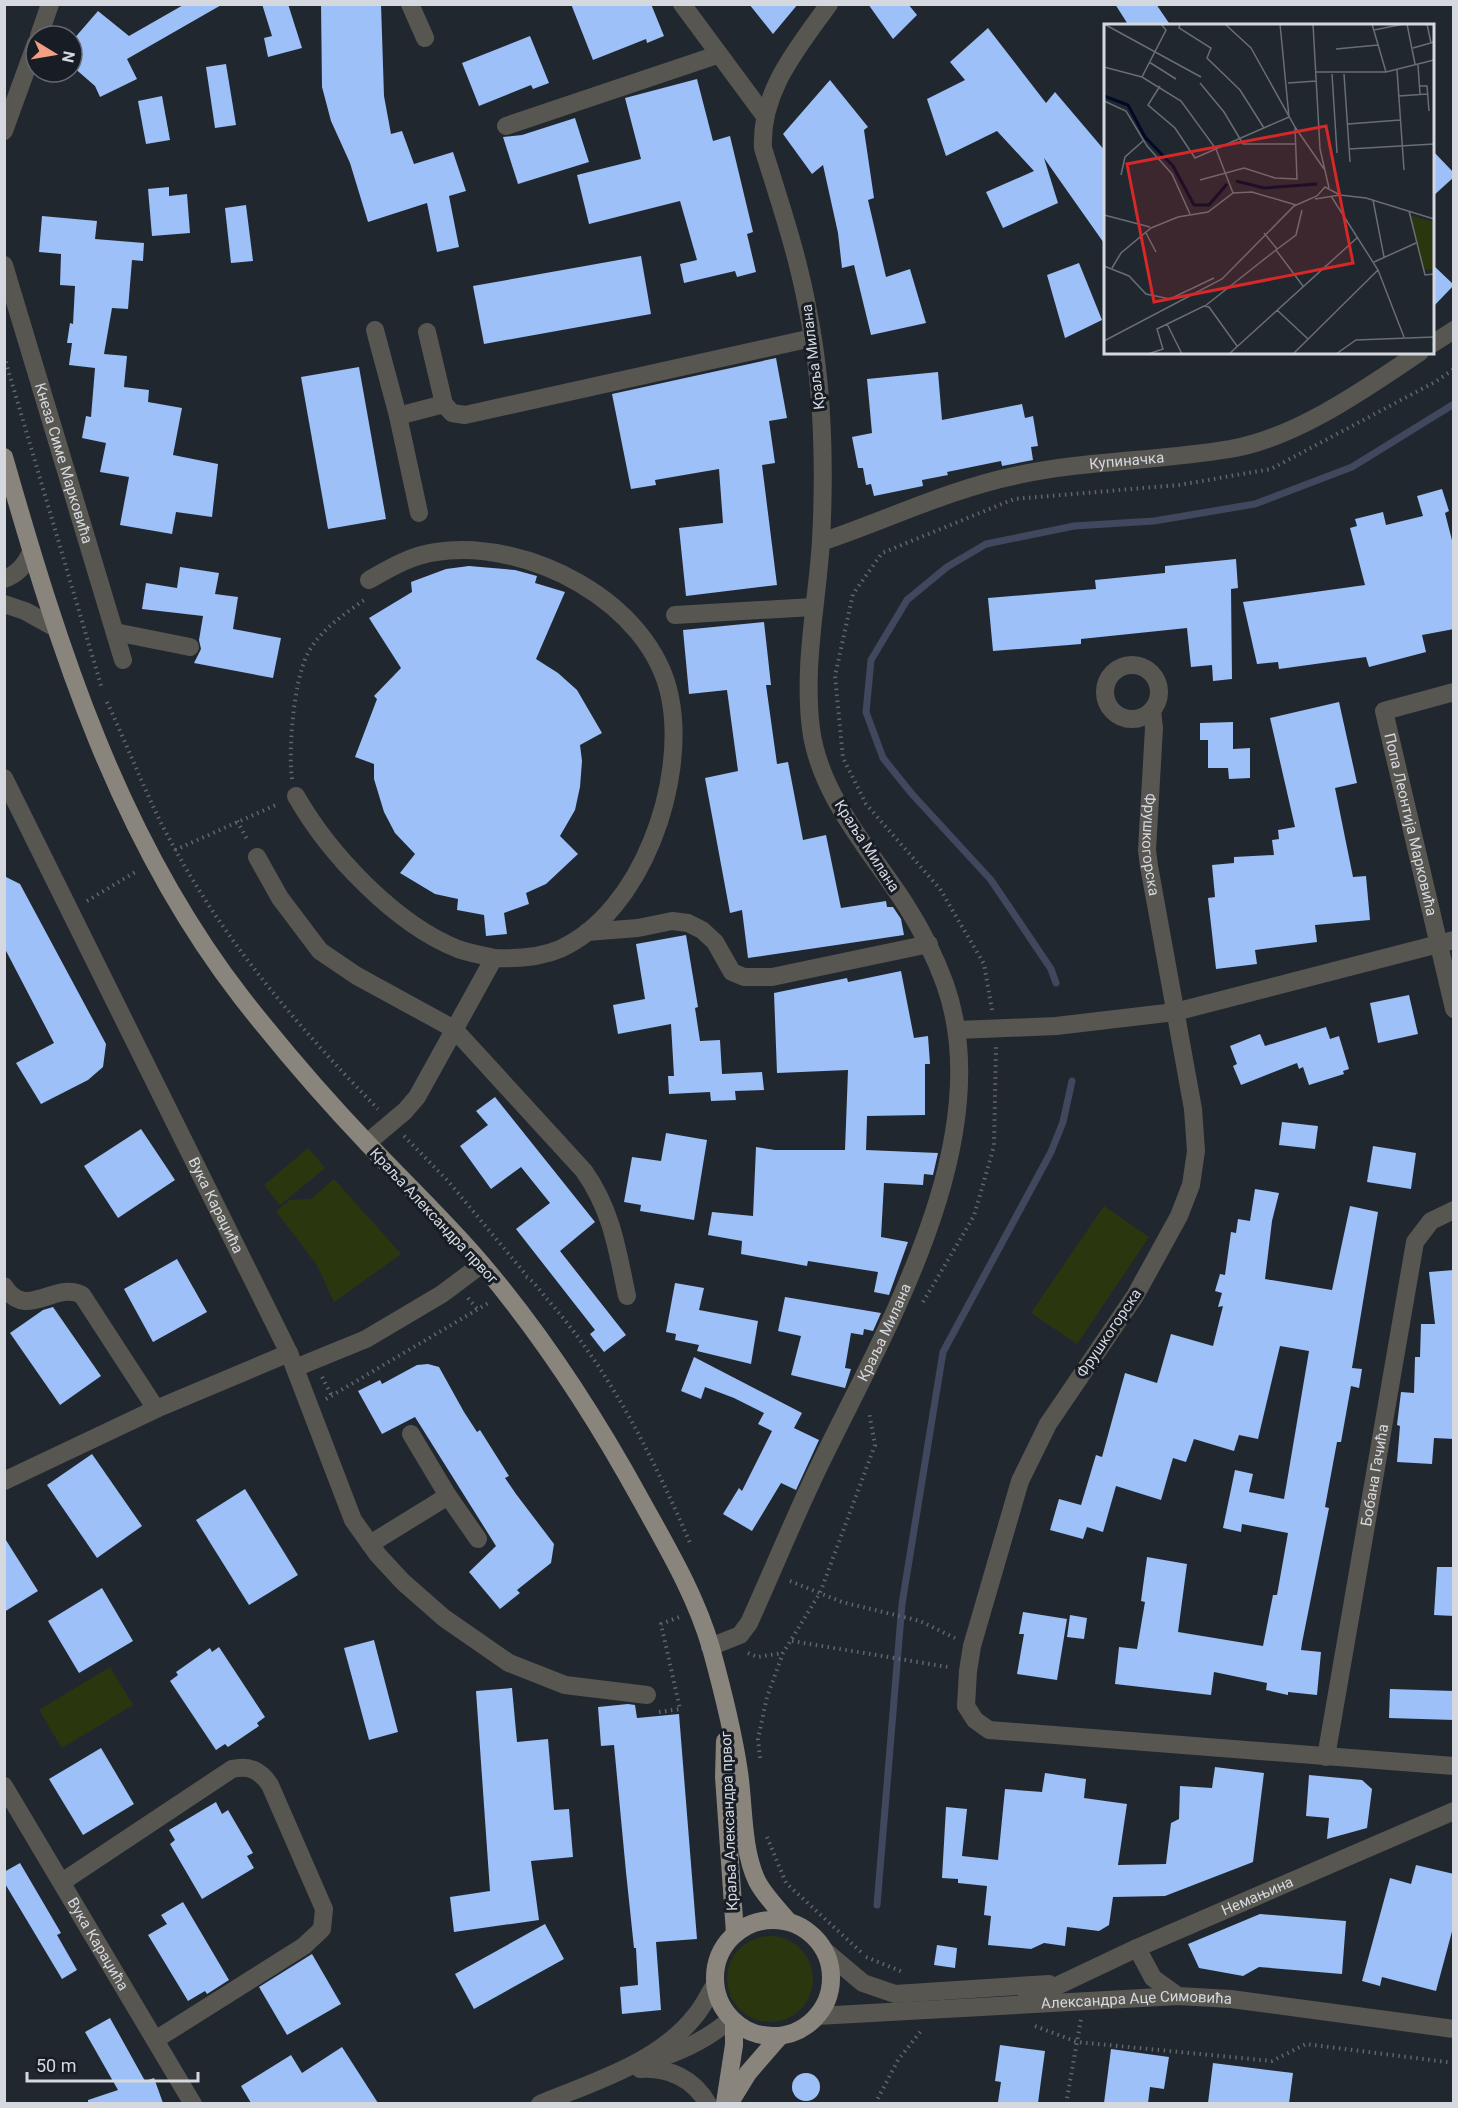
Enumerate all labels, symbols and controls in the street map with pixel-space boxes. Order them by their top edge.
north arrow [24,24,84,84]
inset map [1104,24,1434,354]
text: N [58,49,79,64]
street label: Краља Милана [798,303,828,411]
street label: Кнеза Симе Марковића [31,381,96,546]
street label: Купиначка [1088,448,1165,473]
street label: Попа Леонтија Марковића [1380,731,1441,918]
street label: Фрушкогорска [1138,793,1163,897]
street label: Краља Милана [831,797,903,895]
street label: Краља Александра првог [366,1144,502,1288]
street label: Вука Караџића [184,1154,247,1256]
street label: Краља Милана [854,1281,915,1384]
street label: Фрушкогорска [1073,1285,1145,1381]
street label: Бобана Гачића [1357,1423,1392,1528]
street label: Краља Александра првог [717,1730,741,1911]
street label: Немањина [1219,1873,1296,1919]
street label: Вука Караџића [63,1894,133,1994]
street label: Александра Аце Симовића [1041,1987,1232,2013]
scale bar [27,2045,198,2083]
text: 50 m [36,2055,76,2076]

